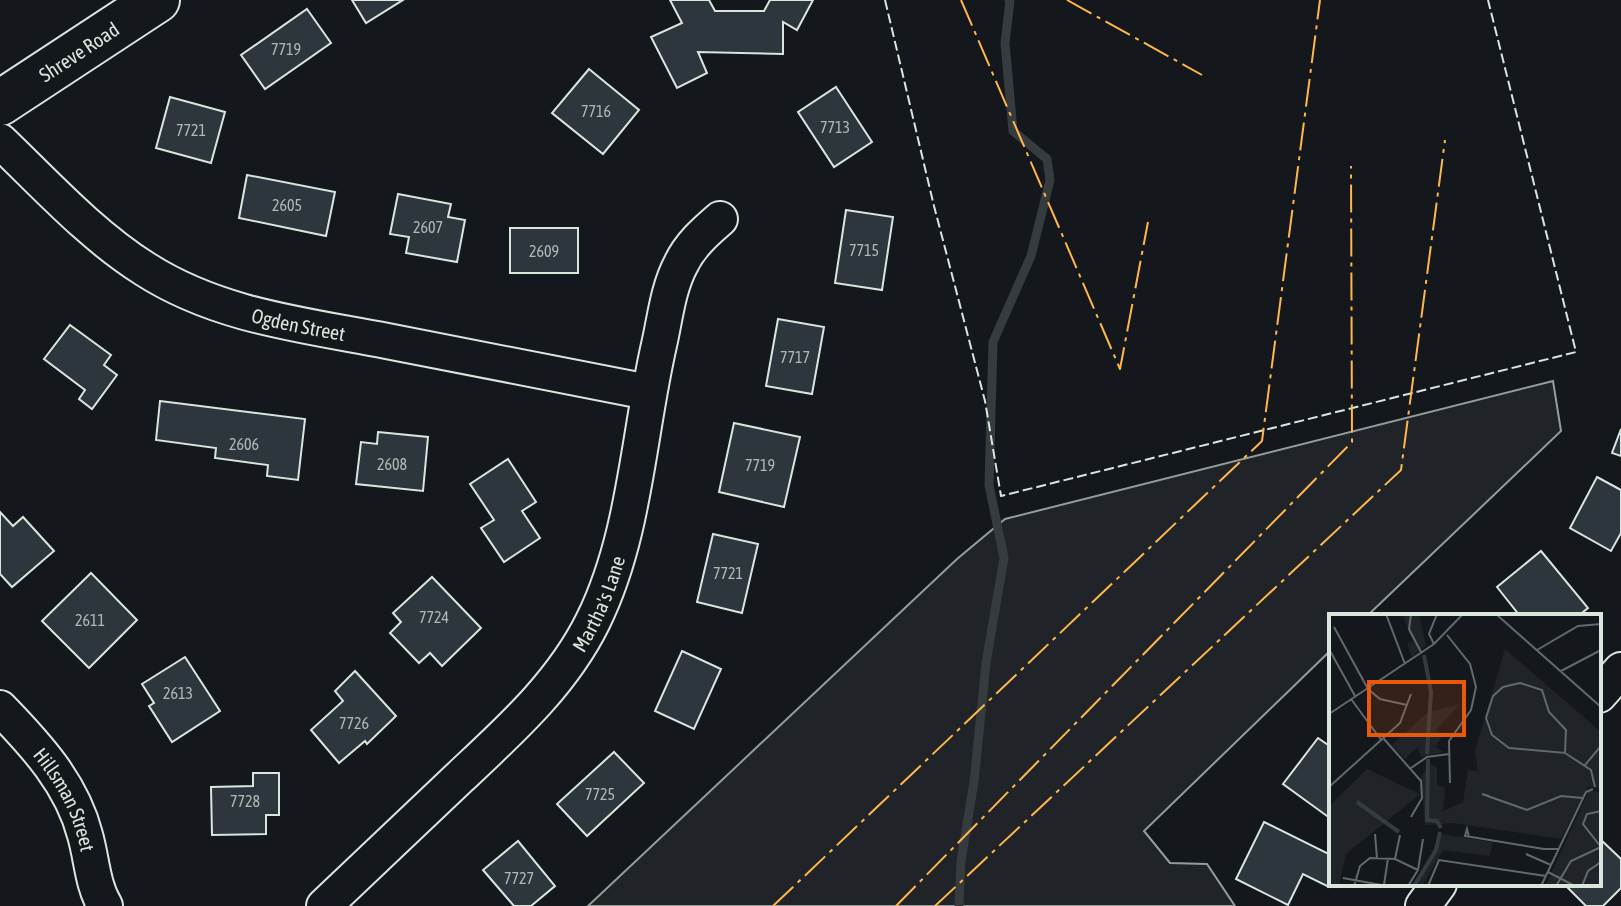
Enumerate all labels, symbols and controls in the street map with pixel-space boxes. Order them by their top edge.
street label: Shreve Road [34,17,123,86]
house number: 7719 [271,40,301,58]
house number: 7716 [581,102,611,120]
house number: 7713 [820,118,850,136]
house number: 7721 [176,121,206,139]
house number: 2605 [272,196,302,214]
house number: 2607 [413,218,443,236]
house number: 7715 [849,241,879,259]
house number: 2609 [529,242,559,260]
street label: Ogden Street [249,303,347,345]
house number: 7717 [780,348,810,366]
house number: 2606 [229,435,259,453]
house number: 2608 [377,455,407,473]
house number: 7719 [745,456,775,474]
street label: Martha's Lane [567,553,629,656]
house number: 7721 [713,564,743,582]
house number: 7724 [419,608,449,626]
house number: 2611 [75,611,105,629]
inset map [1329,614,1601,886]
house number: 2613 [163,684,193,702]
house number: 7726 [339,714,369,732]
street label: Hillsman Street [30,743,100,854]
house number: 7725 [585,785,615,803]
house number: 7728 [230,792,260,810]
house number: 7727 [504,869,534,887]

